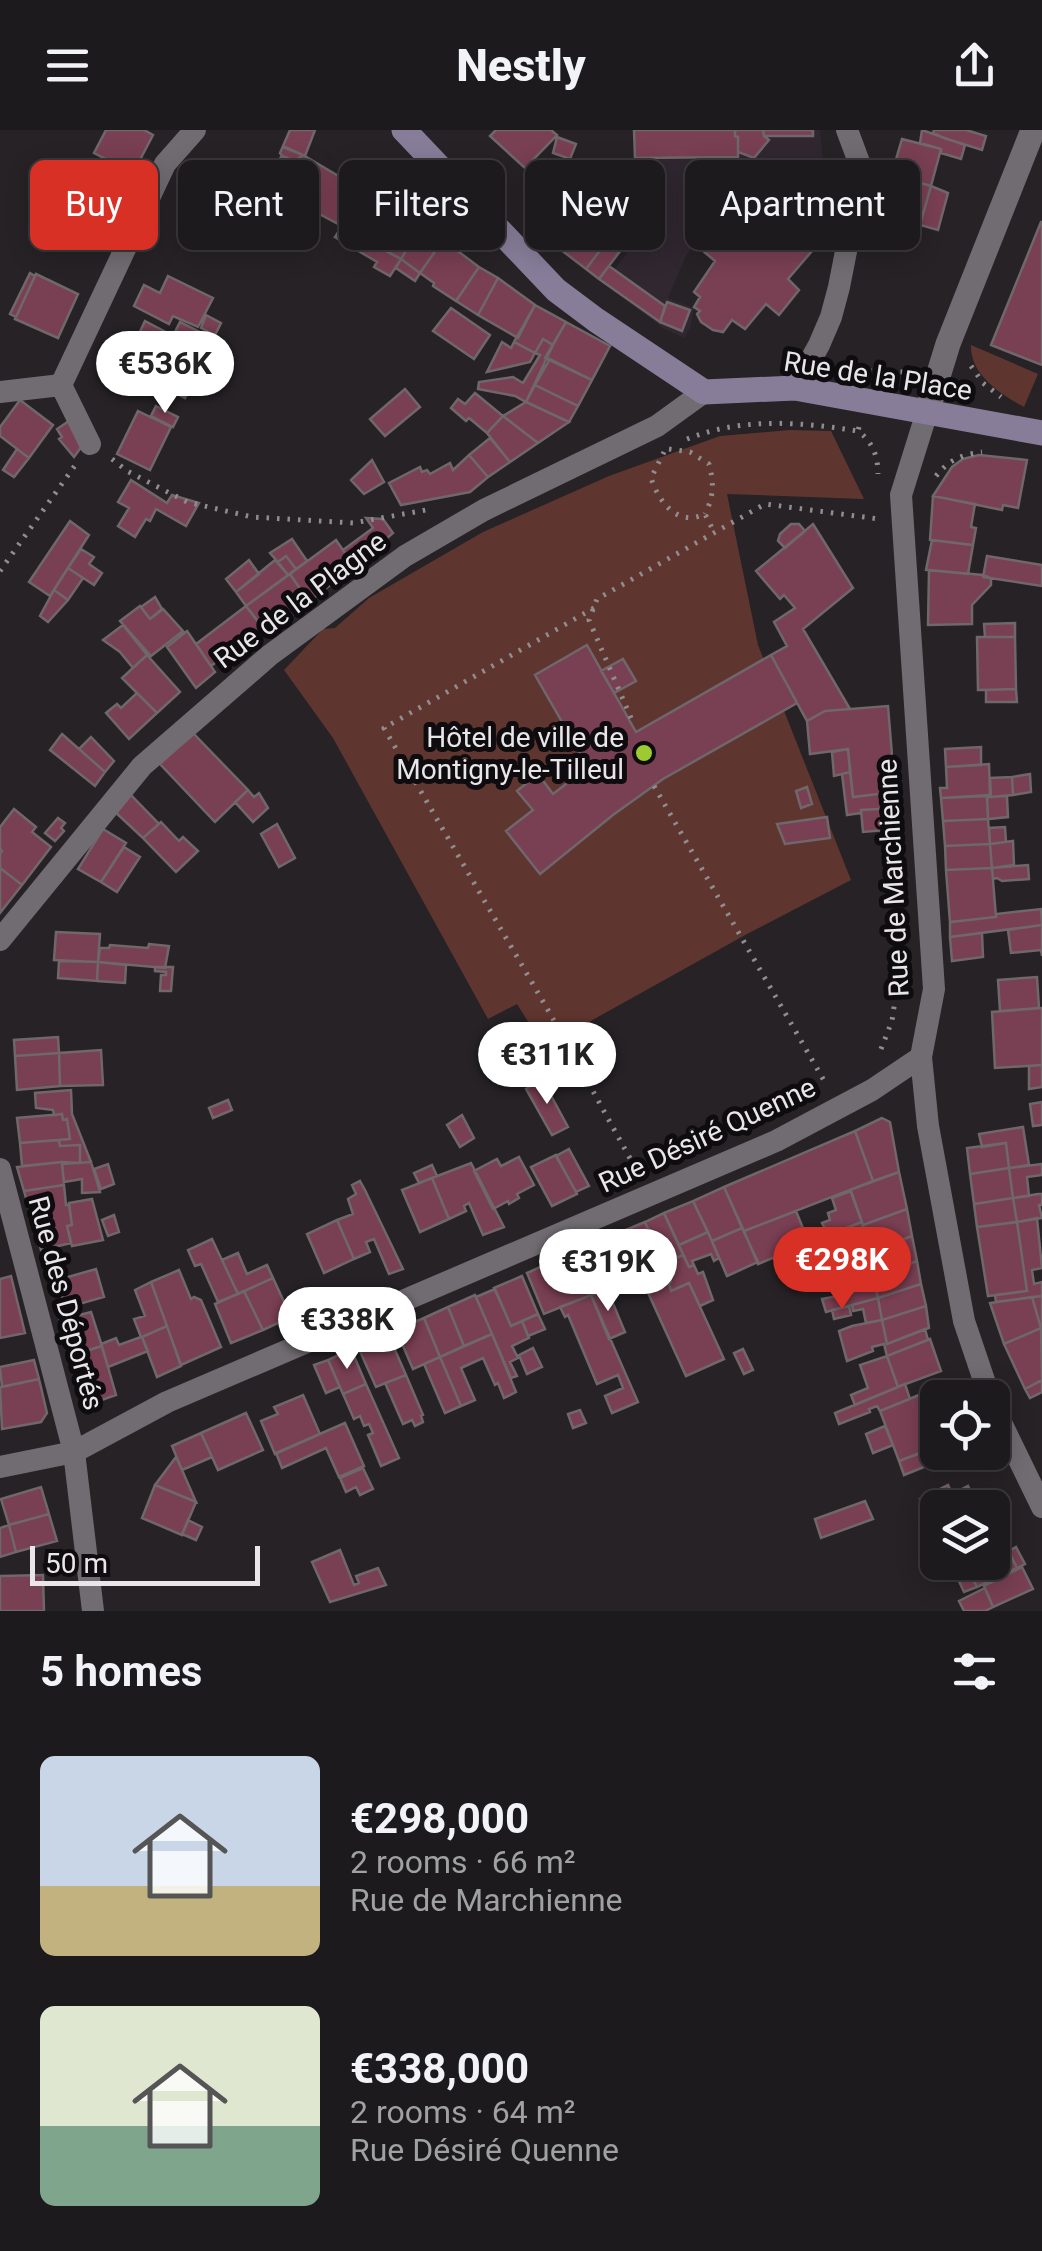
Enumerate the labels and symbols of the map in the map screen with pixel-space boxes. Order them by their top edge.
pin: €536K [95,331,235,416]
street label: Rue de la Place [781,345,975,407]
street label: Rue de la Plagne [207,525,393,675]
place label: Hôtel de ville de Montigny-le-Tilleul [396,721,624,786]
marker: Hôtel de ville de Montigny-le-Tilleul [633,742,655,764]
street label: Rue de Marchienne [870,758,916,998]
pin: €311K [477,1022,617,1107]
street label: Rue Désiré Quenne [593,1070,821,1200]
street label: Rue des Déportés [22,1192,110,1414]
pin: €298K [772,1227,912,1312]
pin: €319K [538,1229,678,1314]
pin: €338K [277,1287,417,1372]
scale bar [30,1541,260,1586]

